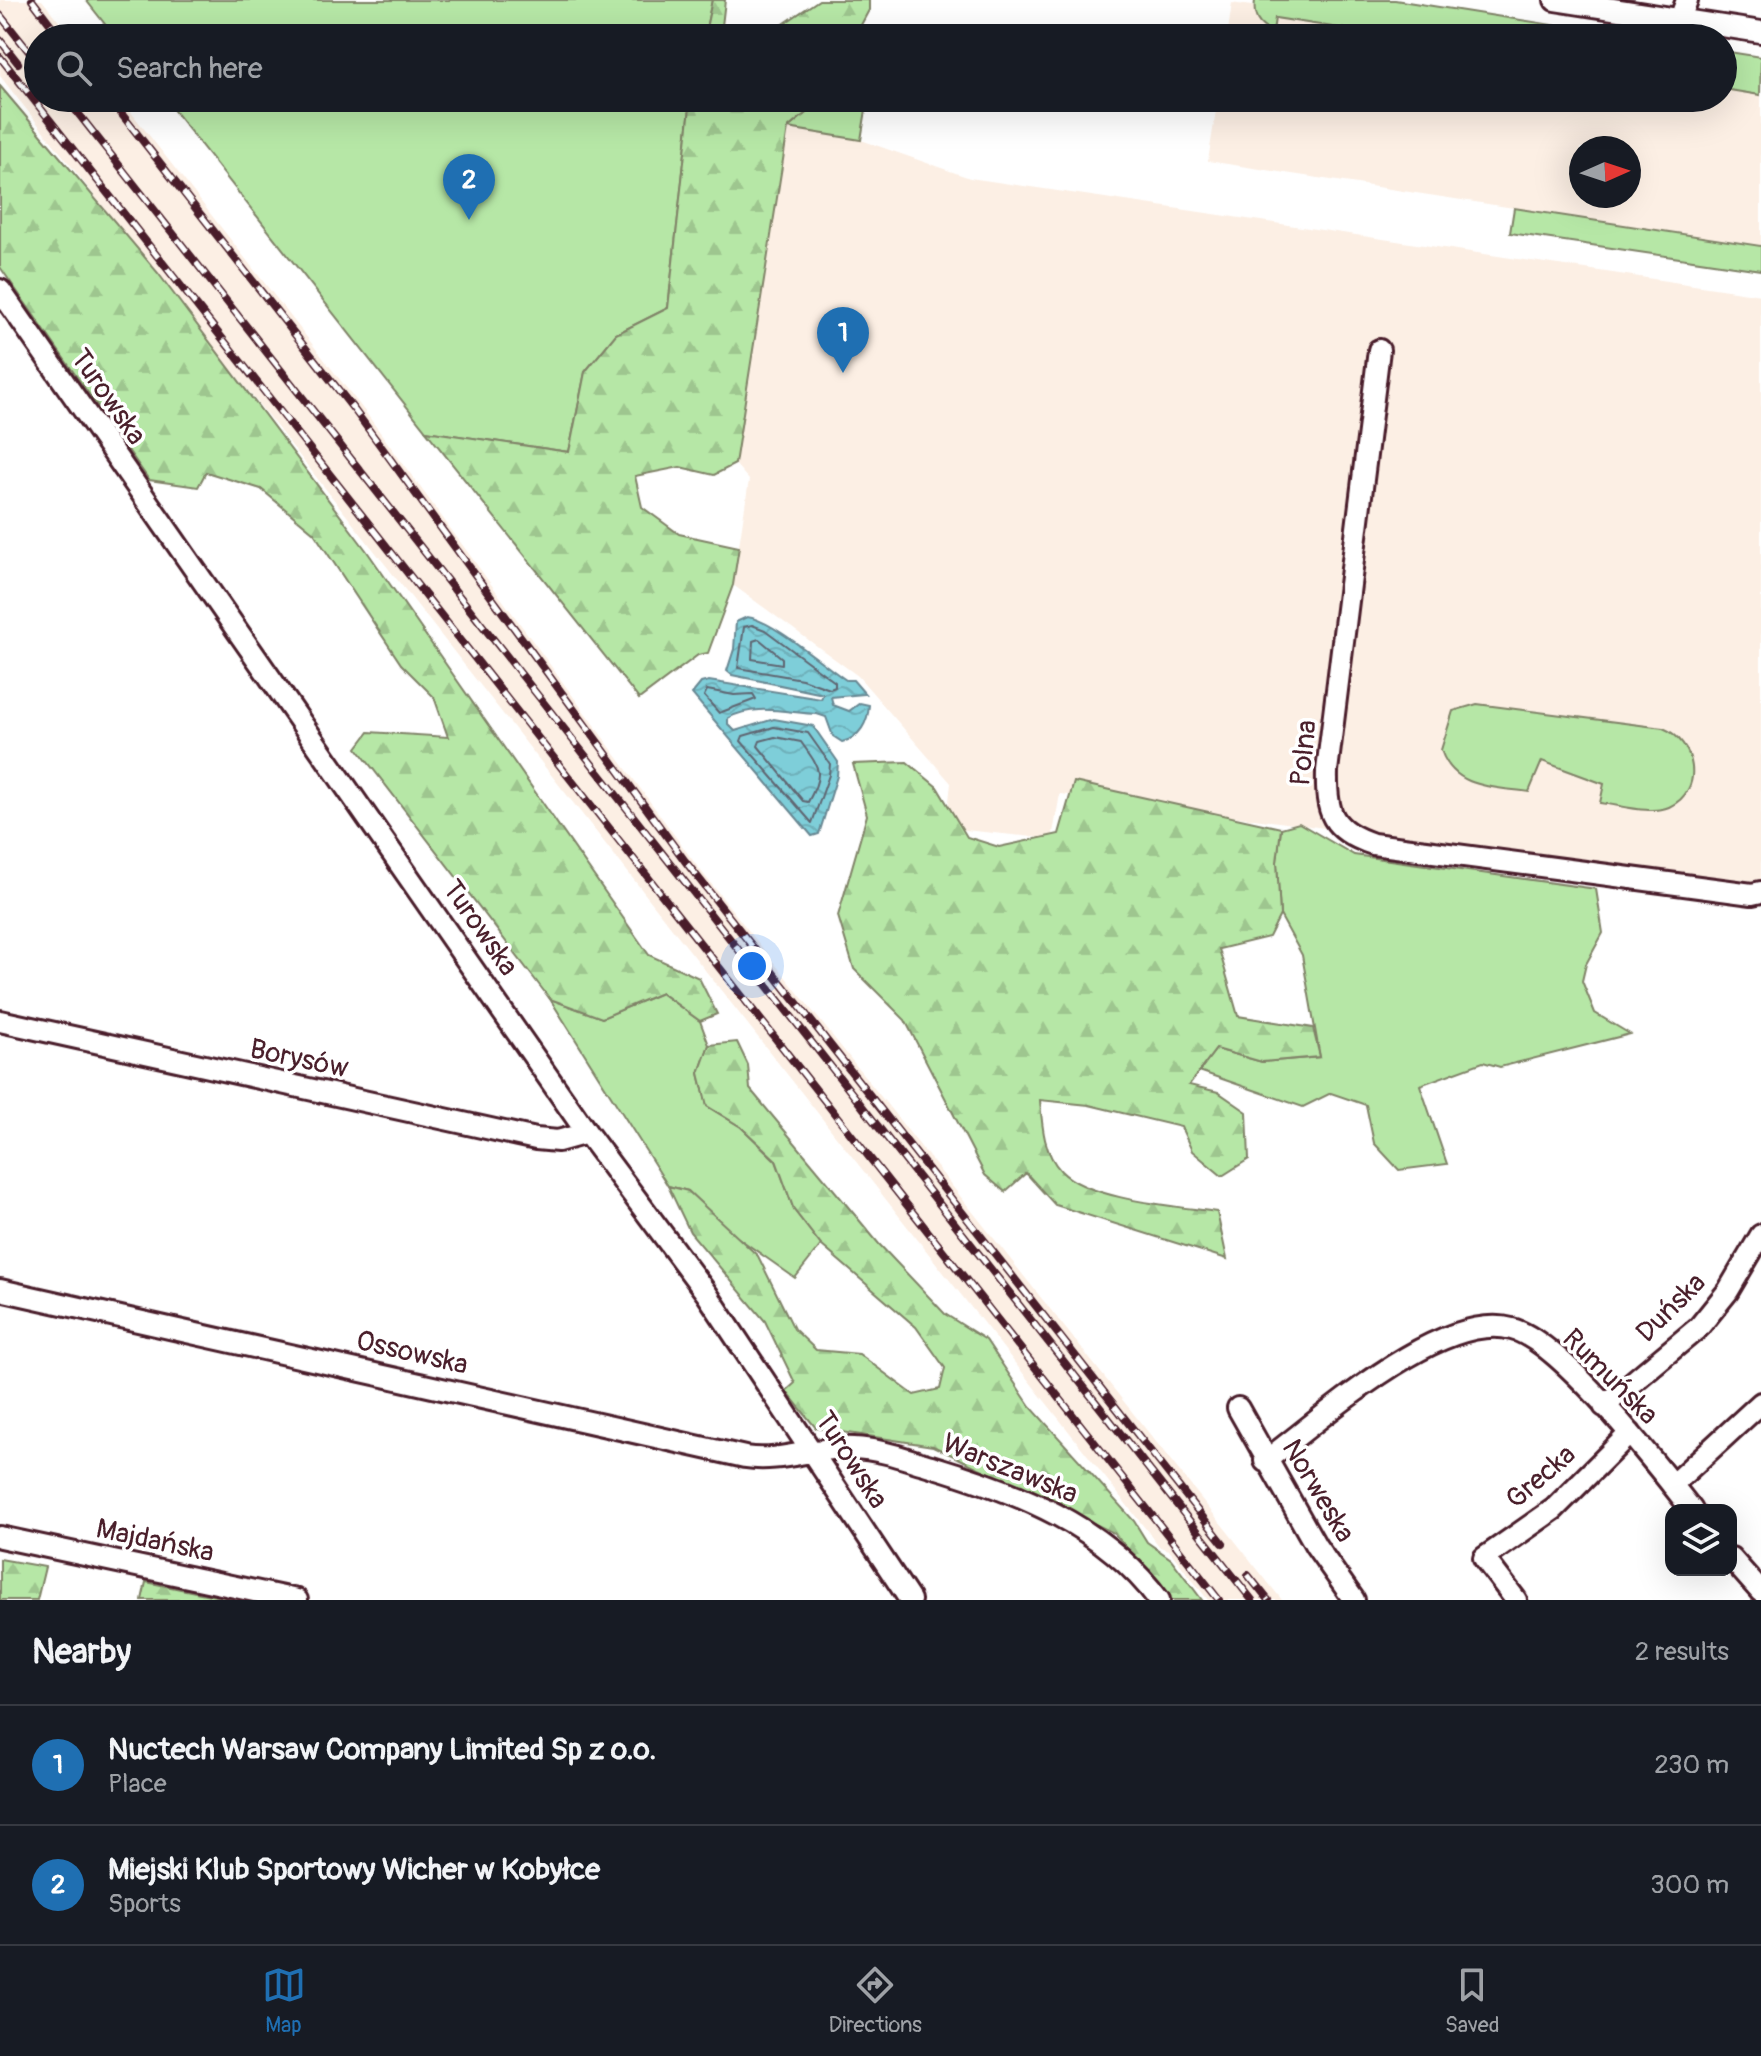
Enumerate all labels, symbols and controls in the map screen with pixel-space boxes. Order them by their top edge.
search box [24,24,1737,112]
icon: search [52,46,96,90]
text: Search here [116,50,263,87]
north arrow [1569,136,1641,208]
pin: 2 [443,154,495,220]
pin: 1 [817,307,869,373]
street label: Turowska [62,342,154,452]
street label: Polna [1283,718,1325,788]
street label: Turowska [434,873,526,983]
your location [732,946,772,986]
street label: Borysów [247,1032,351,1086]
street label: Duńska [1629,1266,1713,1350]
street label: Rumuńska [1555,1322,1665,1432]
street label: Ossowska [353,1323,471,1383]
street label: Turowska [807,1405,895,1515]
street label: Warszawska [937,1426,1083,1512]
street label: Norweska [1274,1433,1362,1549]
street label: Grecka [1499,1437,1583,1517]
map controls [1665,1504,1737,1576]
button: layers [1665,1504,1737,1576]
street label: Majdańska [93,1511,217,1571]
text: Nearby [32,1631,131,1674]
text: 2 results [1635,1636,1729,1668]
text: Nuctech Warsaw Company Limited Sp z o.o. [108,1731,656,1768]
text: 1 [53,1749,63,1781]
text: 230 m [1654,1749,1729,1781]
text: Place [108,1768,167,1800]
text: Miejski Klub Sportowy Wicher w Kobyłce [108,1851,600,1888]
text: 2 [51,1869,65,1901]
text: 300 m [1650,1869,1729,1901]
text: Sports [108,1888,181,1920]
tab: Map [262,1963,306,2039]
tab: Directions [829,1963,922,2039]
tab: Saved [1445,1963,1499,2039]

